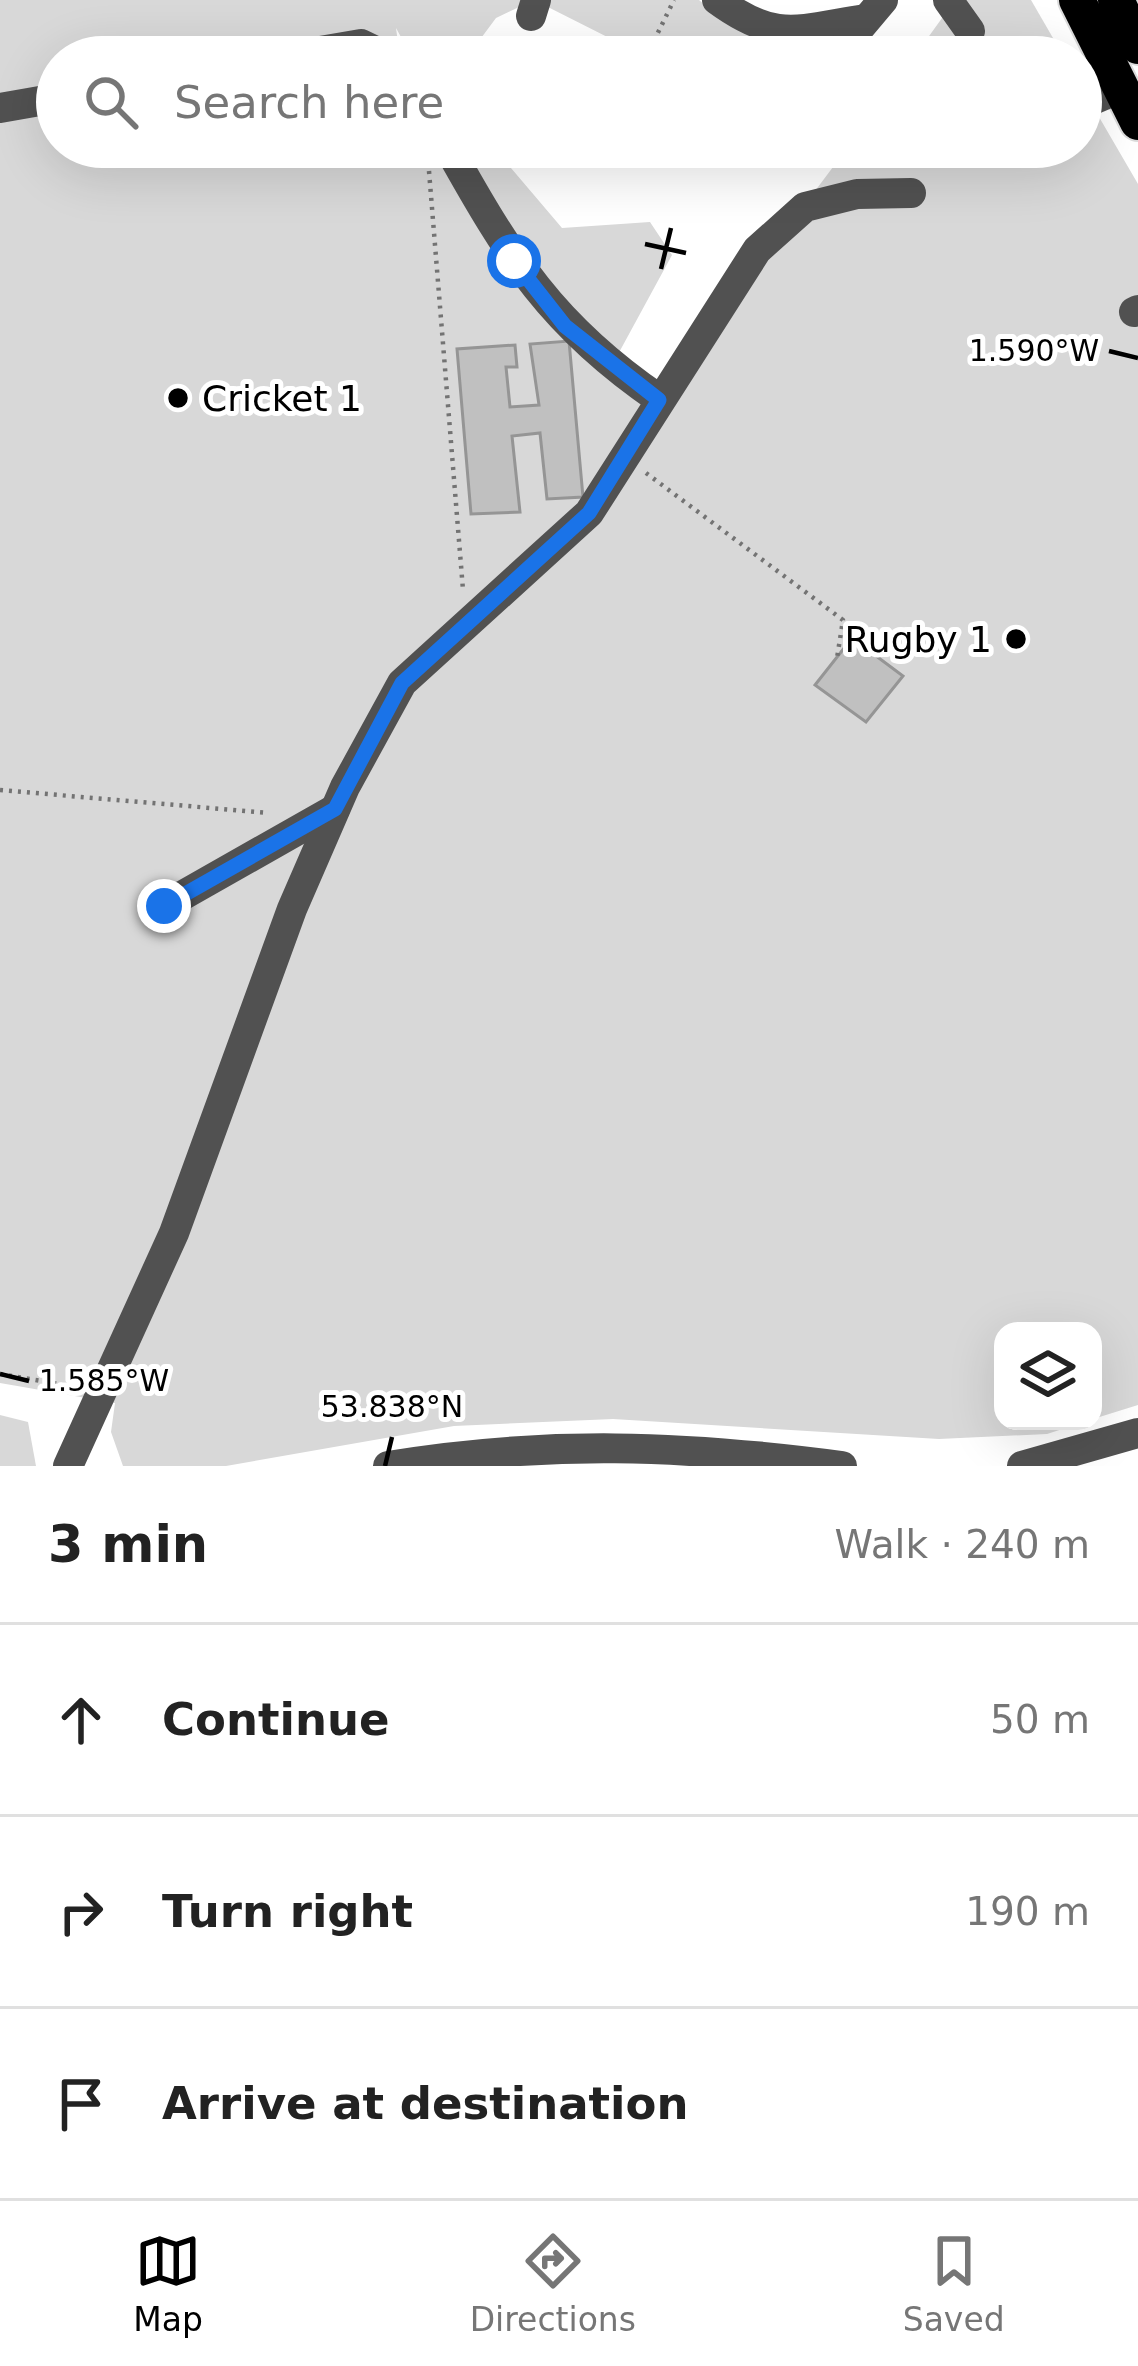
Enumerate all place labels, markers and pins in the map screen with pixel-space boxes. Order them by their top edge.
place label: Cricket 1 [202,378,362,419]
marker: Cricket 1 [165,385,191,411]
place label: Rugby 1 [844,619,992,660]
marker: Rugby 1 [1003,626,1029,652]

